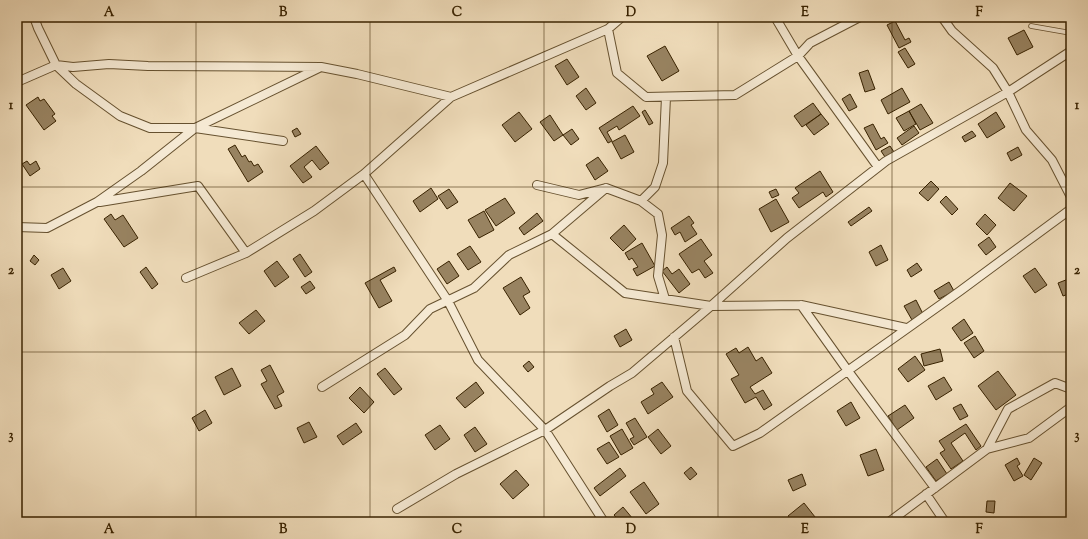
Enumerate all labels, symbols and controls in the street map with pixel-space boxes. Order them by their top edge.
text: A [104,4,115,22]
text: B [279,4,288,22]
text: C [452,4,462,22]
text: D [626,4,636,22]
text: E [801,4,809,22]
text: F [975,4,983,22]
text: 1 [9,97,14,115]
text: 1 [1075,97,1080,115]
text: 2 [8,262,15,280]
text: 2 [1074,262,1081,280]
text: 3 [8,427,14,445]
text: 3 [1074,427,1080,445]
text: A [104,521,115,539]
text: B [279,521,288,539]
text: C [452,521,462,539]
text: D [626,521,636,539]
text: E [801,521,809,539]
text: F [975,521,983,539]

